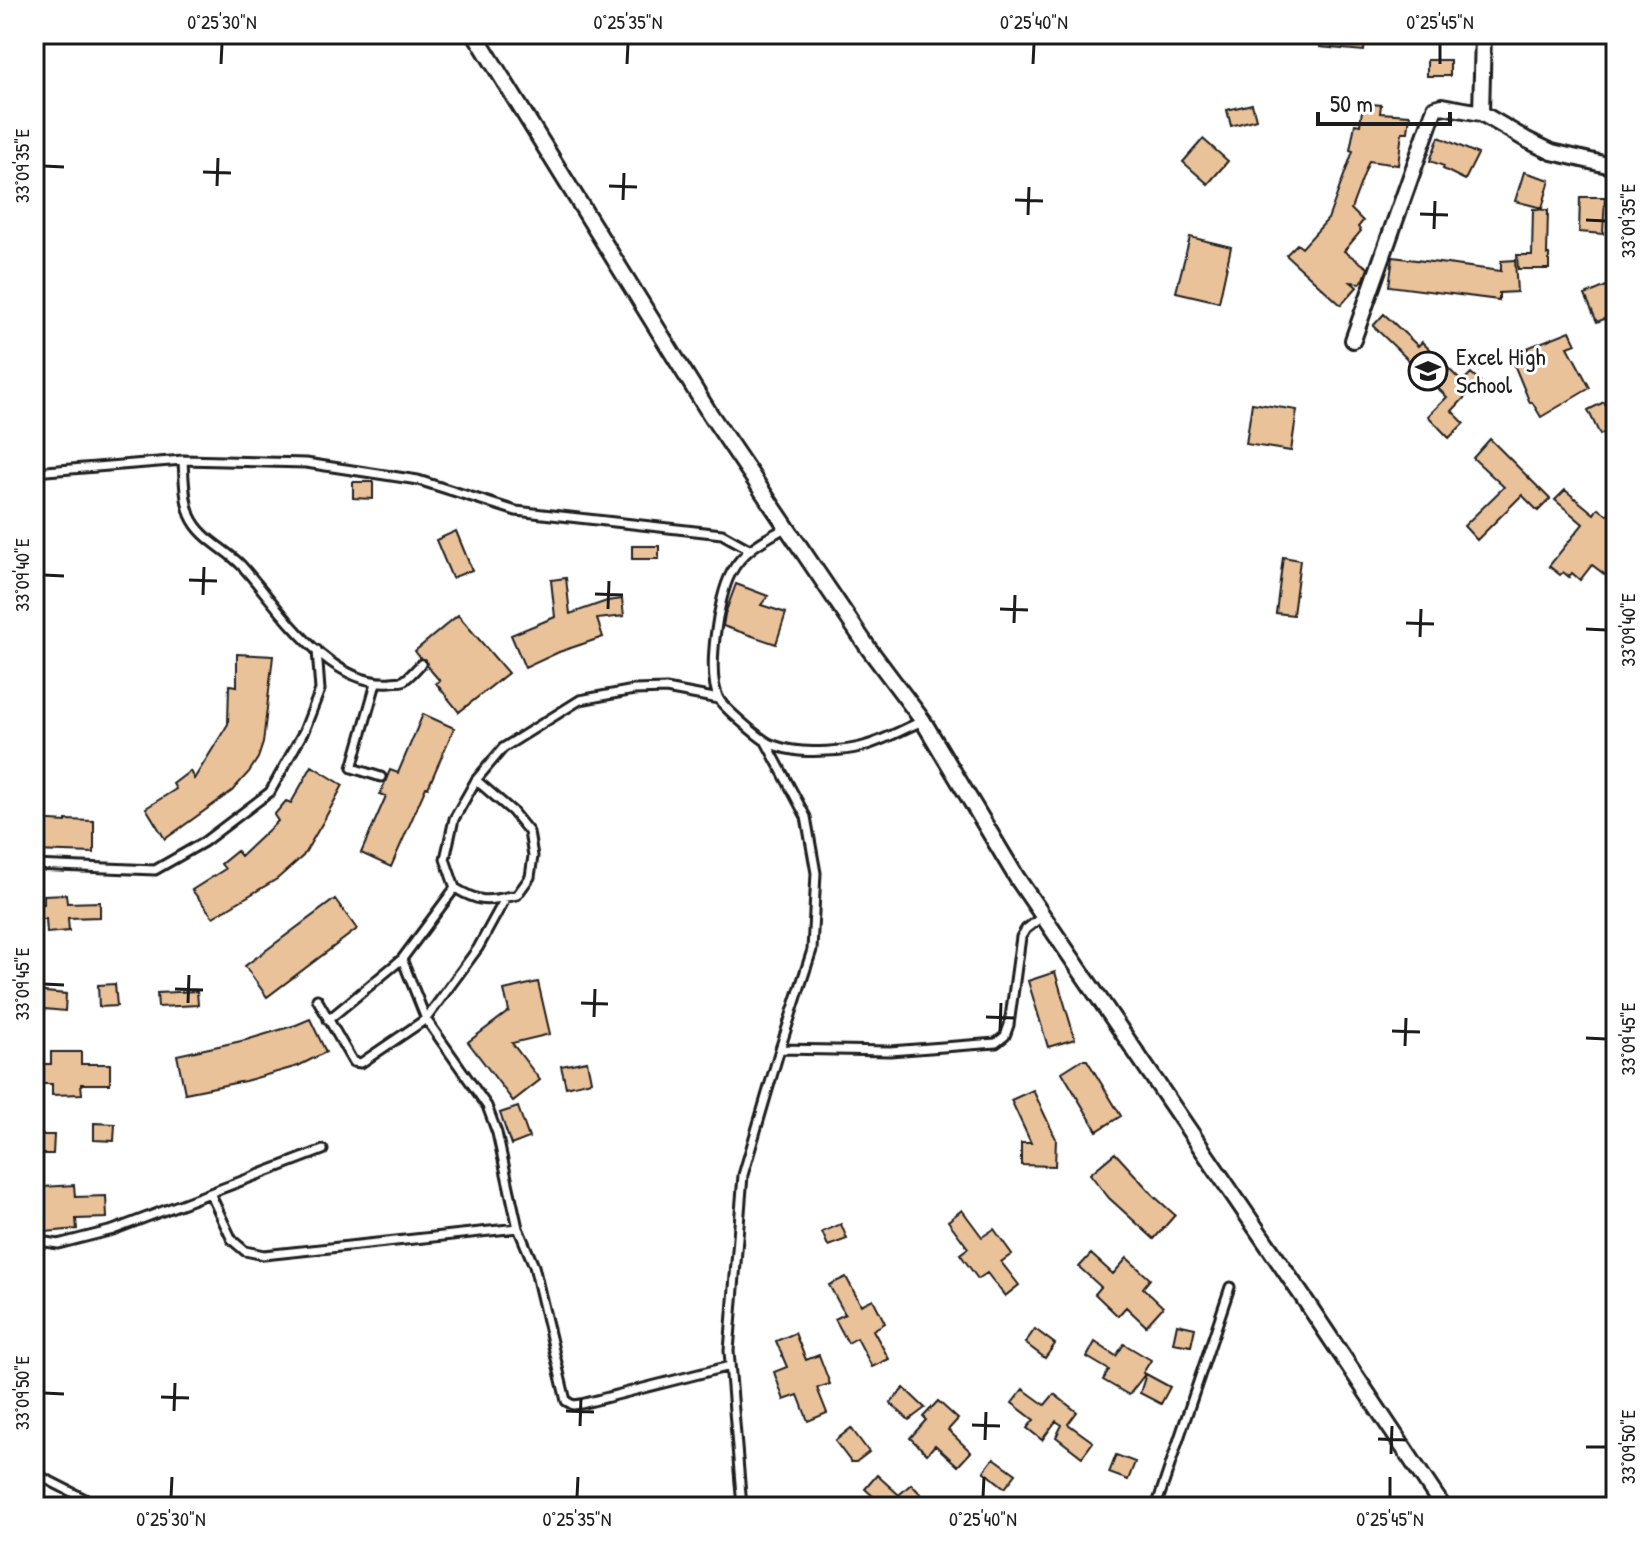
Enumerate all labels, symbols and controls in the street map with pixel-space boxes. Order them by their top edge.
text: 0°25'30"N [187,8,257,35]
text: 0°25'35"N [594,8,662,35]
text: 0°25'40"N [1000,8,1068,35]
text: 0°25'45"N [1406,8,1474,35]
scale bar [1318,76,1450,126]
text: 50 m [1330,87,1373,119]
text: 33°09'35"E [8,129,35,203]
text: 33°09'35"E [1614,184,1641,258]
place label: Excel High School [1456,340,1546,400]
school or university icon: Excel High School [1407,350,1449,392]
text: 33°09'40"E [8,538,35,612]
text: 33°09'40"E [1614,593,1641,667]
text: 33°09'45"E [8,947,35,1021]
text: 33°09'45"E [1614,1002,1641,1076]
text: 33°09'50"E [8,1356,35,1430]
text: 33°09'50"E [1614,1410,1641,1484]
text: 0°25'30"N [136,1505,206,1532]
text: 0°25'35"N [543,1505,611,1532]
text: 0°25'40"N [949,1505,1017,1532]
text: 0°25'45"N [1356,1505,1424,1532]

